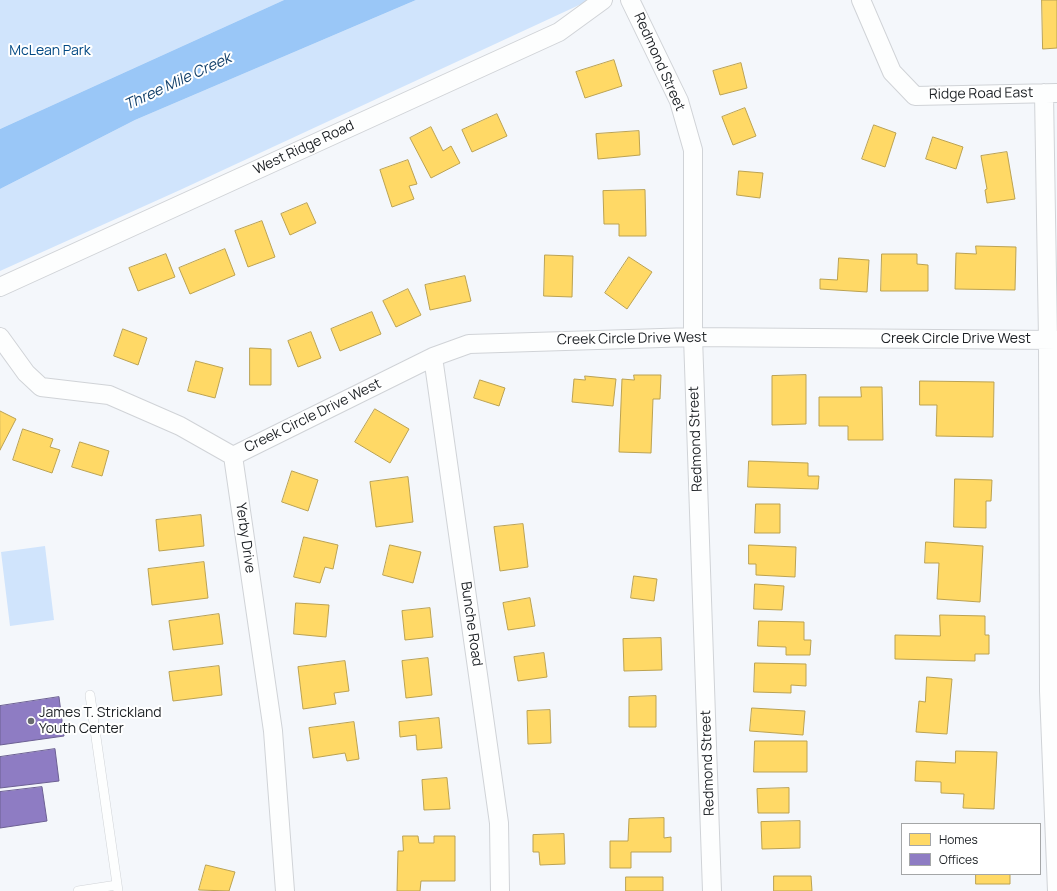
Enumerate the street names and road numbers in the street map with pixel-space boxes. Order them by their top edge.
street label: Redmond Street [630,10,688,114]
street label: Ridge Road East [929,85,1033,103]
street label: West Ridge Road [251,117,357,179]
street label: Creek Circle Drive West [557,329,707,349]
street label: Creek Circle Drive West [881,331,1031,347]
street label: Creek Circle Drive West [242,376,384,456]
street label: Redmond Street [686,386,706,492]
street label: Yerby Drive [232,502,258,574]
street label: Bunche Road [457,581,485,667]
street label: Redmond Street [698,710,718,816]

